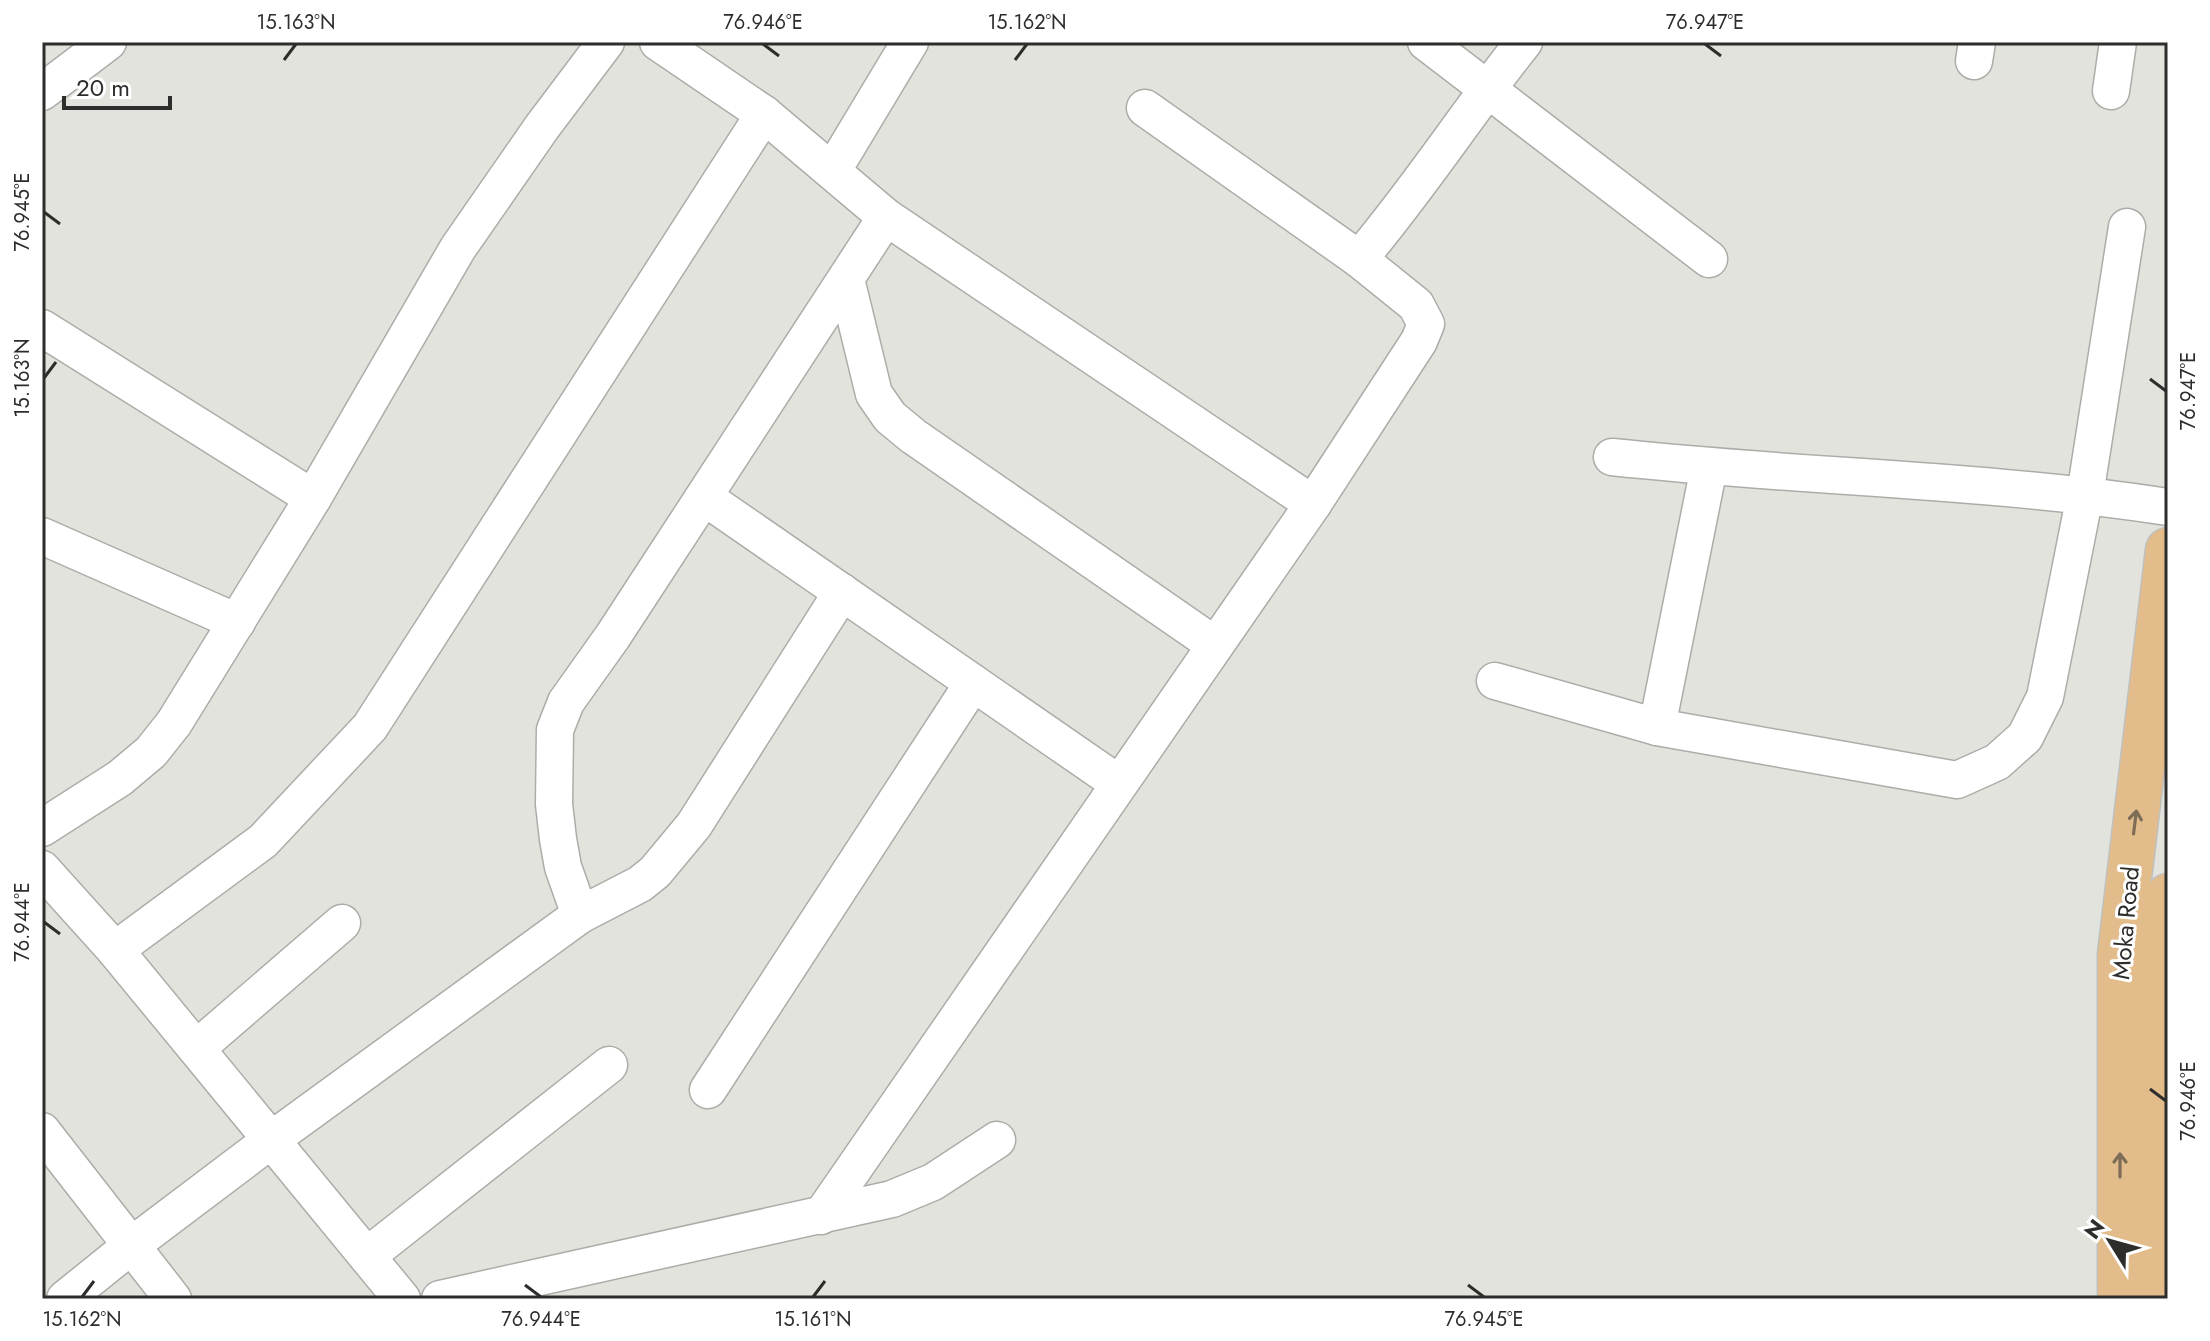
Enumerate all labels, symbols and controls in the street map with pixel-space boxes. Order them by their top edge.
text: 15.163°N [257,8,335,37]
text: 76.946°E [723,8,803,37]
text: 15.162°N [987,8,1067,37]
text: 76.947°E [1666,8,1744,37]
scale bar [64,60,170,110]
text: 20 m [76,70,130,105]
text: 76.945°E [8,172,37,252]
text: 15.163°N [8,339,37,417]
text: 76.947°E [2174,352,2203,430]
one-way arrow [2128,809,2143,836]
street label: Moka Road [2103,865,2148,981]
text: 76.944°E [8,882,37,962]
text: 76.946°E [2174,1061,2203,1141]
one-way arrow [2112,1152,2128,1179]
north arrow [2070,1201,2150,1281]
text: N [2076,1212,2112,1246]
text: 15.162°N [42,1305,122,1334]
text: 76.944°E [501,1305,581,1334]
text: 15.161°N [775,1305,851,1334]
text: 76.945°E [1444,1305,1524,1334]

